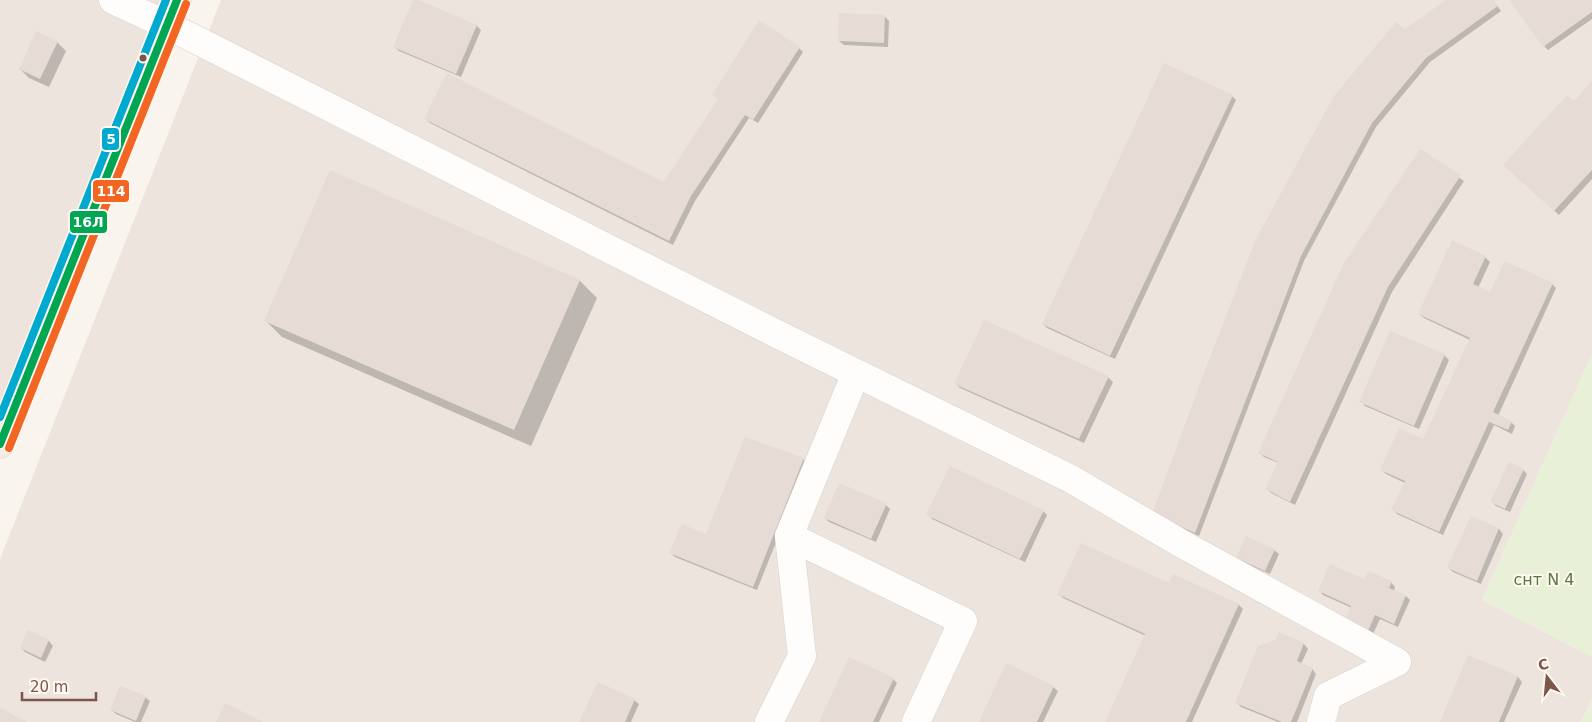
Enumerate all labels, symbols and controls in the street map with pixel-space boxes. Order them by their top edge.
unlabelled marker [138,53,148,63]
line badge: 5 [101,127,120,151]
text: 5 [106,131,116,147]
line badge: 114 [92,179,130,203]
text: 114 [96,183,126,199]
line badge: 16Л [69,210,108,234]
text: 16Л [72,214,104,230]
park label: снт N 4 [1514,570,1574,589]
north arrow [1522,652,1572,702]
text: С [1536,655,1551,674]
scale bar [22,670,96,702]
text: 20 m [30,678,68,696]

